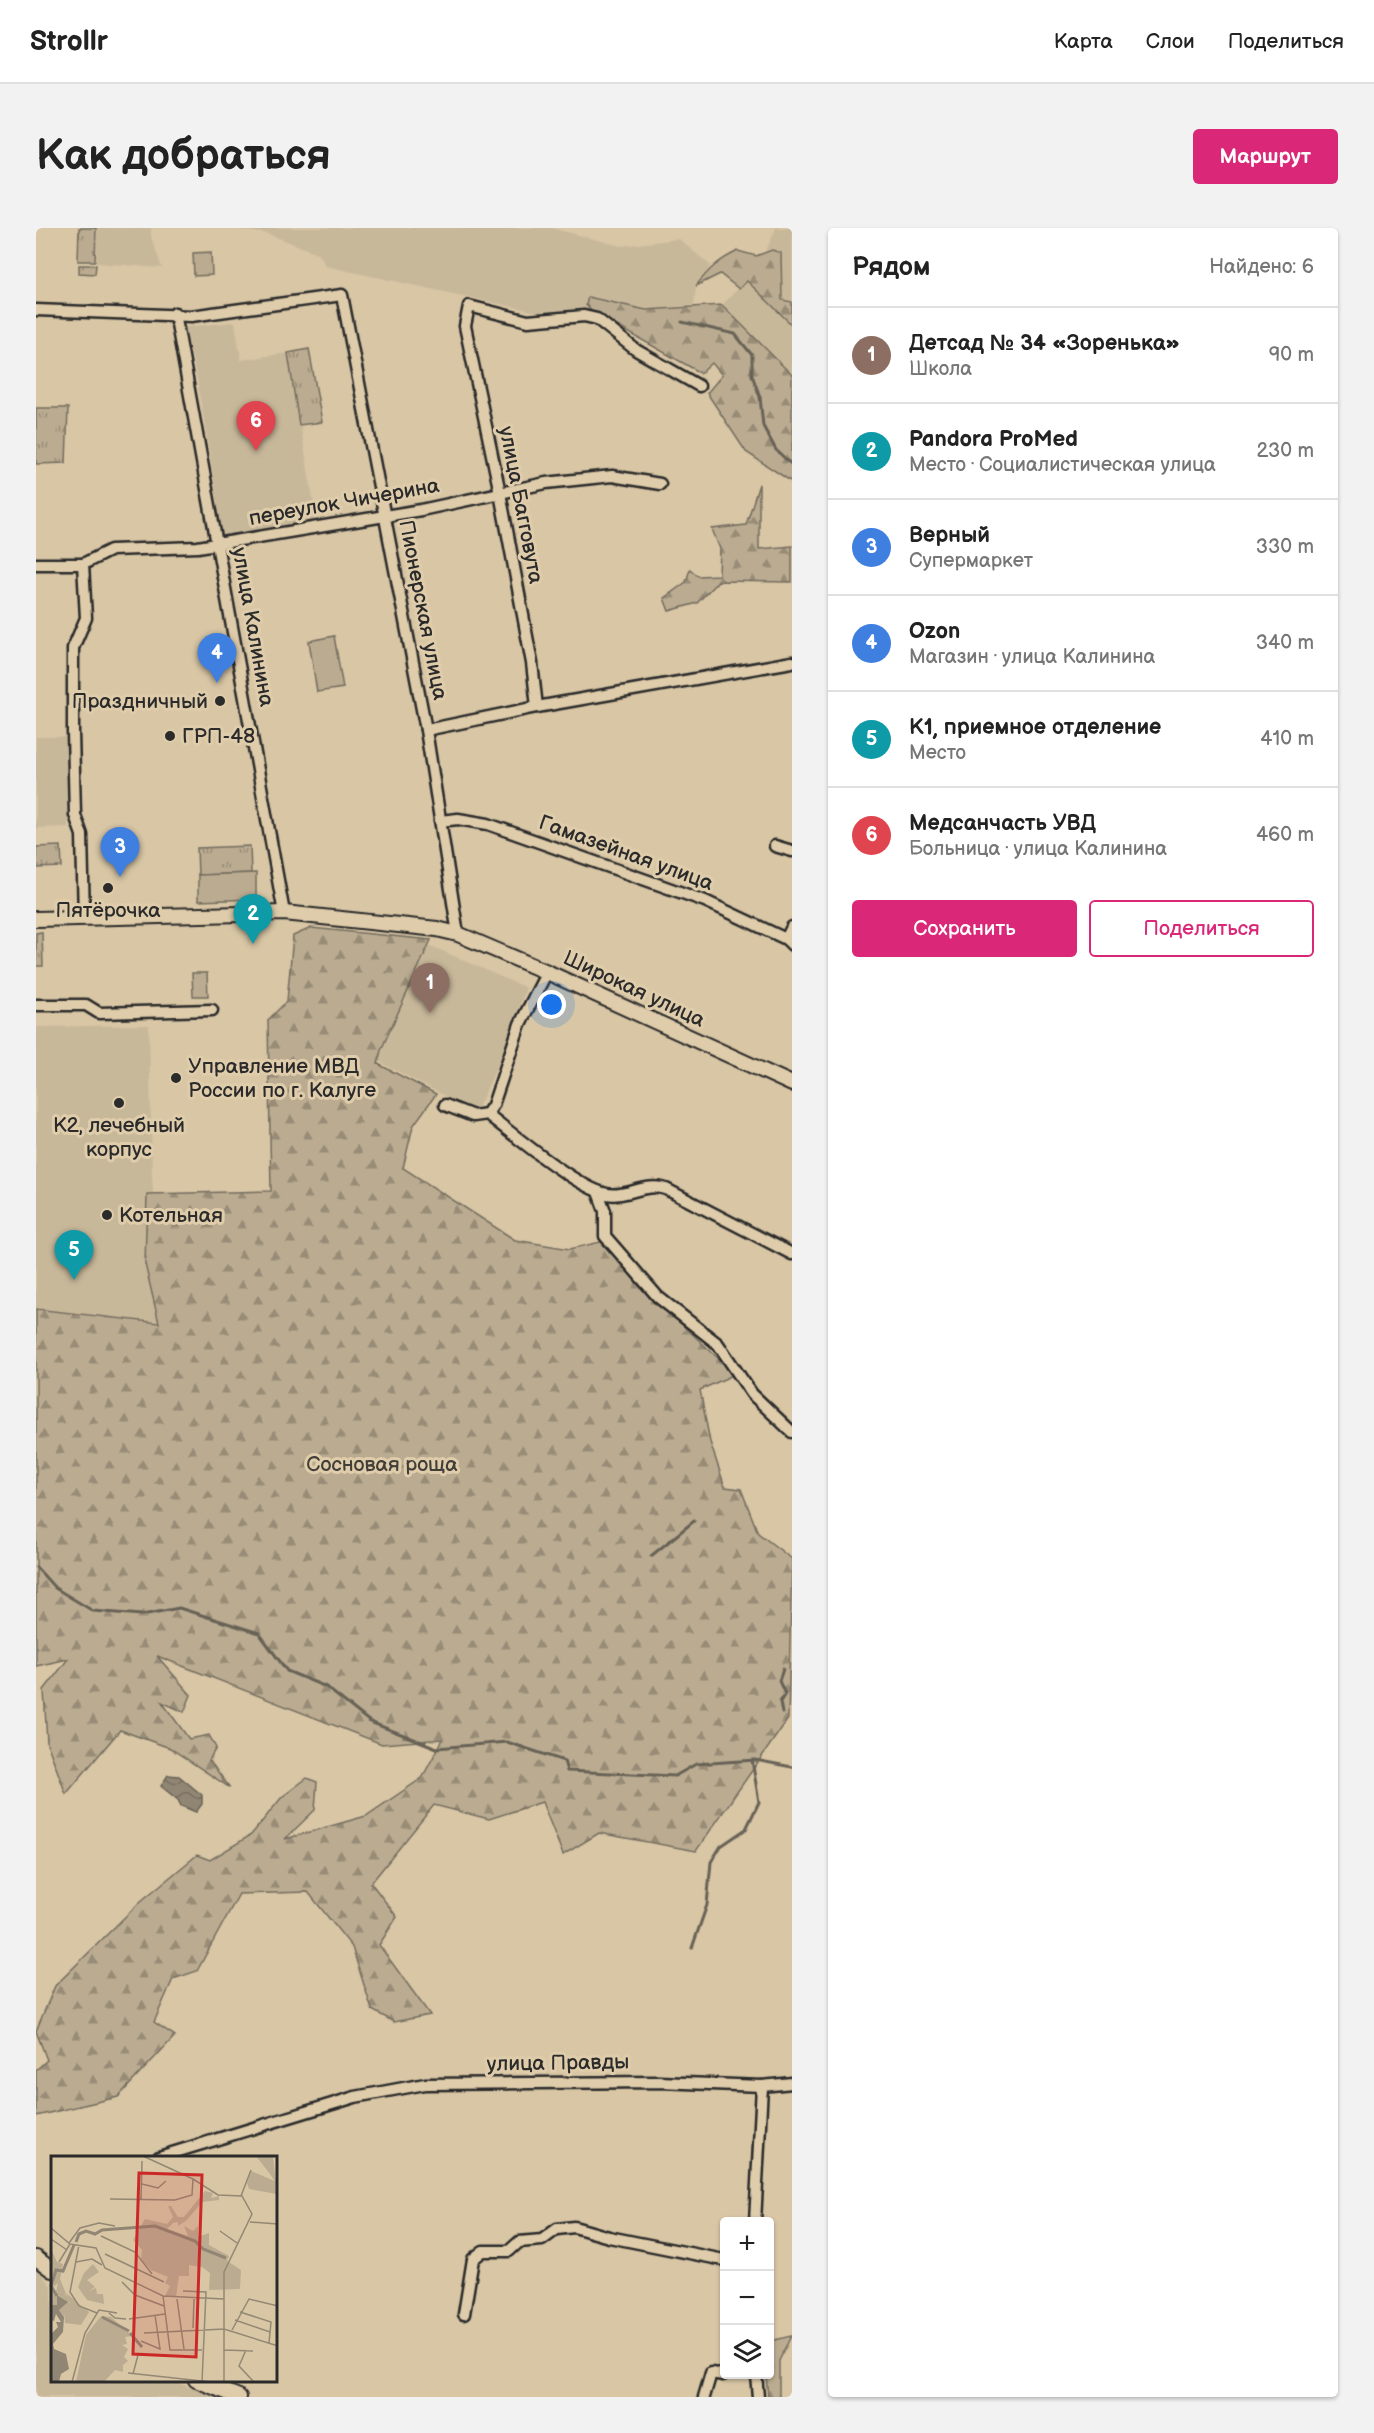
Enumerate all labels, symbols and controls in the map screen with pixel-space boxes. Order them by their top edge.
text: Strollr [30,25,108,58]
text: Карта [1054,29,1113,54]
text: Слои [1146,29,1195,54]
text: Поделиться [1228,29,1344,54]
button: Маршрут [1193,129,1338,184]
text: Как добраться [36,131,331,182]
text: Рядом [852,252,930,283]
text: Найдено: 6 [1209,255,1314,279]
text: Детсад № 34 «Зоренька» [909,330,1180,357]
text: 1 [867,343,876,367]
text: 90 m [1269,343,1314,367]
text: Школа [909,357,972,381]
pin: 6 [236,402,276,451]
street label: улица Багговута [493,424,549,586]
text: Pandora ProMed [909,426,1078,453]
text: 2 [866,439,877,463]
text: 230 m [1257,439,1314,463]
text: Место · Социалистическая улица [909,453,1216,477]
street label: переулок Чичерина [247,473,442,531]
street label: Пионерская улица [393,518,453,703]
text: Верный [909,522,990,549]
text: 3 [866,535,877,559]
text: 330 m [1256,535,1314,559]
street label: улица Калинина [227,545,279,709]
text: Супермаркет [909,549,1033,573]
text: Ozon [909,618,960,645]
text: 4 [866,631,877,655]
text: 340 m [1256,631,1314,655]
pin: 4 [198,634,237,683]
text: Магазин · улица Калинина [909,645,1155,669]
place label: Праздничный [72,689,208,714]
marker: Праздничный [213,694,227,708]
text: К1, приемное отделение [909,714,1161,741]
place label: ГРП-48 [182,724,255,749]
text: 5 [866,727,877,751]
text: 410 m [1260,727,1314,751]
marker: ГРП-48 [163,729,177,743]
text: Место [909,741,966,765]
street label: Гамазейная улица [535,810,717,896]
text: Медсанчасть УВД [909,810,1096,837]
text: 6 [865,823,878,847]
text: 460 m [1256,823,1314,847]
pin: 3 [100,828,140,877]
text: Больница · улица Калинина [909,837,1167,861]
marker: Пятёрочка [101,881,115,895]
pin: 2 [234,894,272,944]
place label: Пятёрочка [55,898,161,923]
button: Сохранить [852,900,1077,957]
button: Поделиться [1089,900,1314,957]
street label: Широкая улица [559,945,709,1033]
pin: 1 [410,964,450,1013]
your location [537,990,566,1019]
place label: Управление МВД России по г. Калуге [188,1054,377,1103]
marker: Управление МВД России по г. Калуге [169,1071,183,1085]
marker: К2, лечебный корпус [112,1096,126,1110]
place label: К2, лечебный корпус [53,1113,185,1162]
place label: Котельная [119,1203,223,1228]
marker: Котельная [100,1208,114,1222]
pin: 5 [54,1230,93,1280]
park label: Сосновая роща [306,1452,458,1477]
street label: улица Правды [486,2049,630,2077]
inset map [51,2156,278,2382]
map controls [720,2217,774,2379]
button: + [720,2217,774,2271]
button: − [720,2271,774,2325]
button: layers [720,2325,774,2379]

